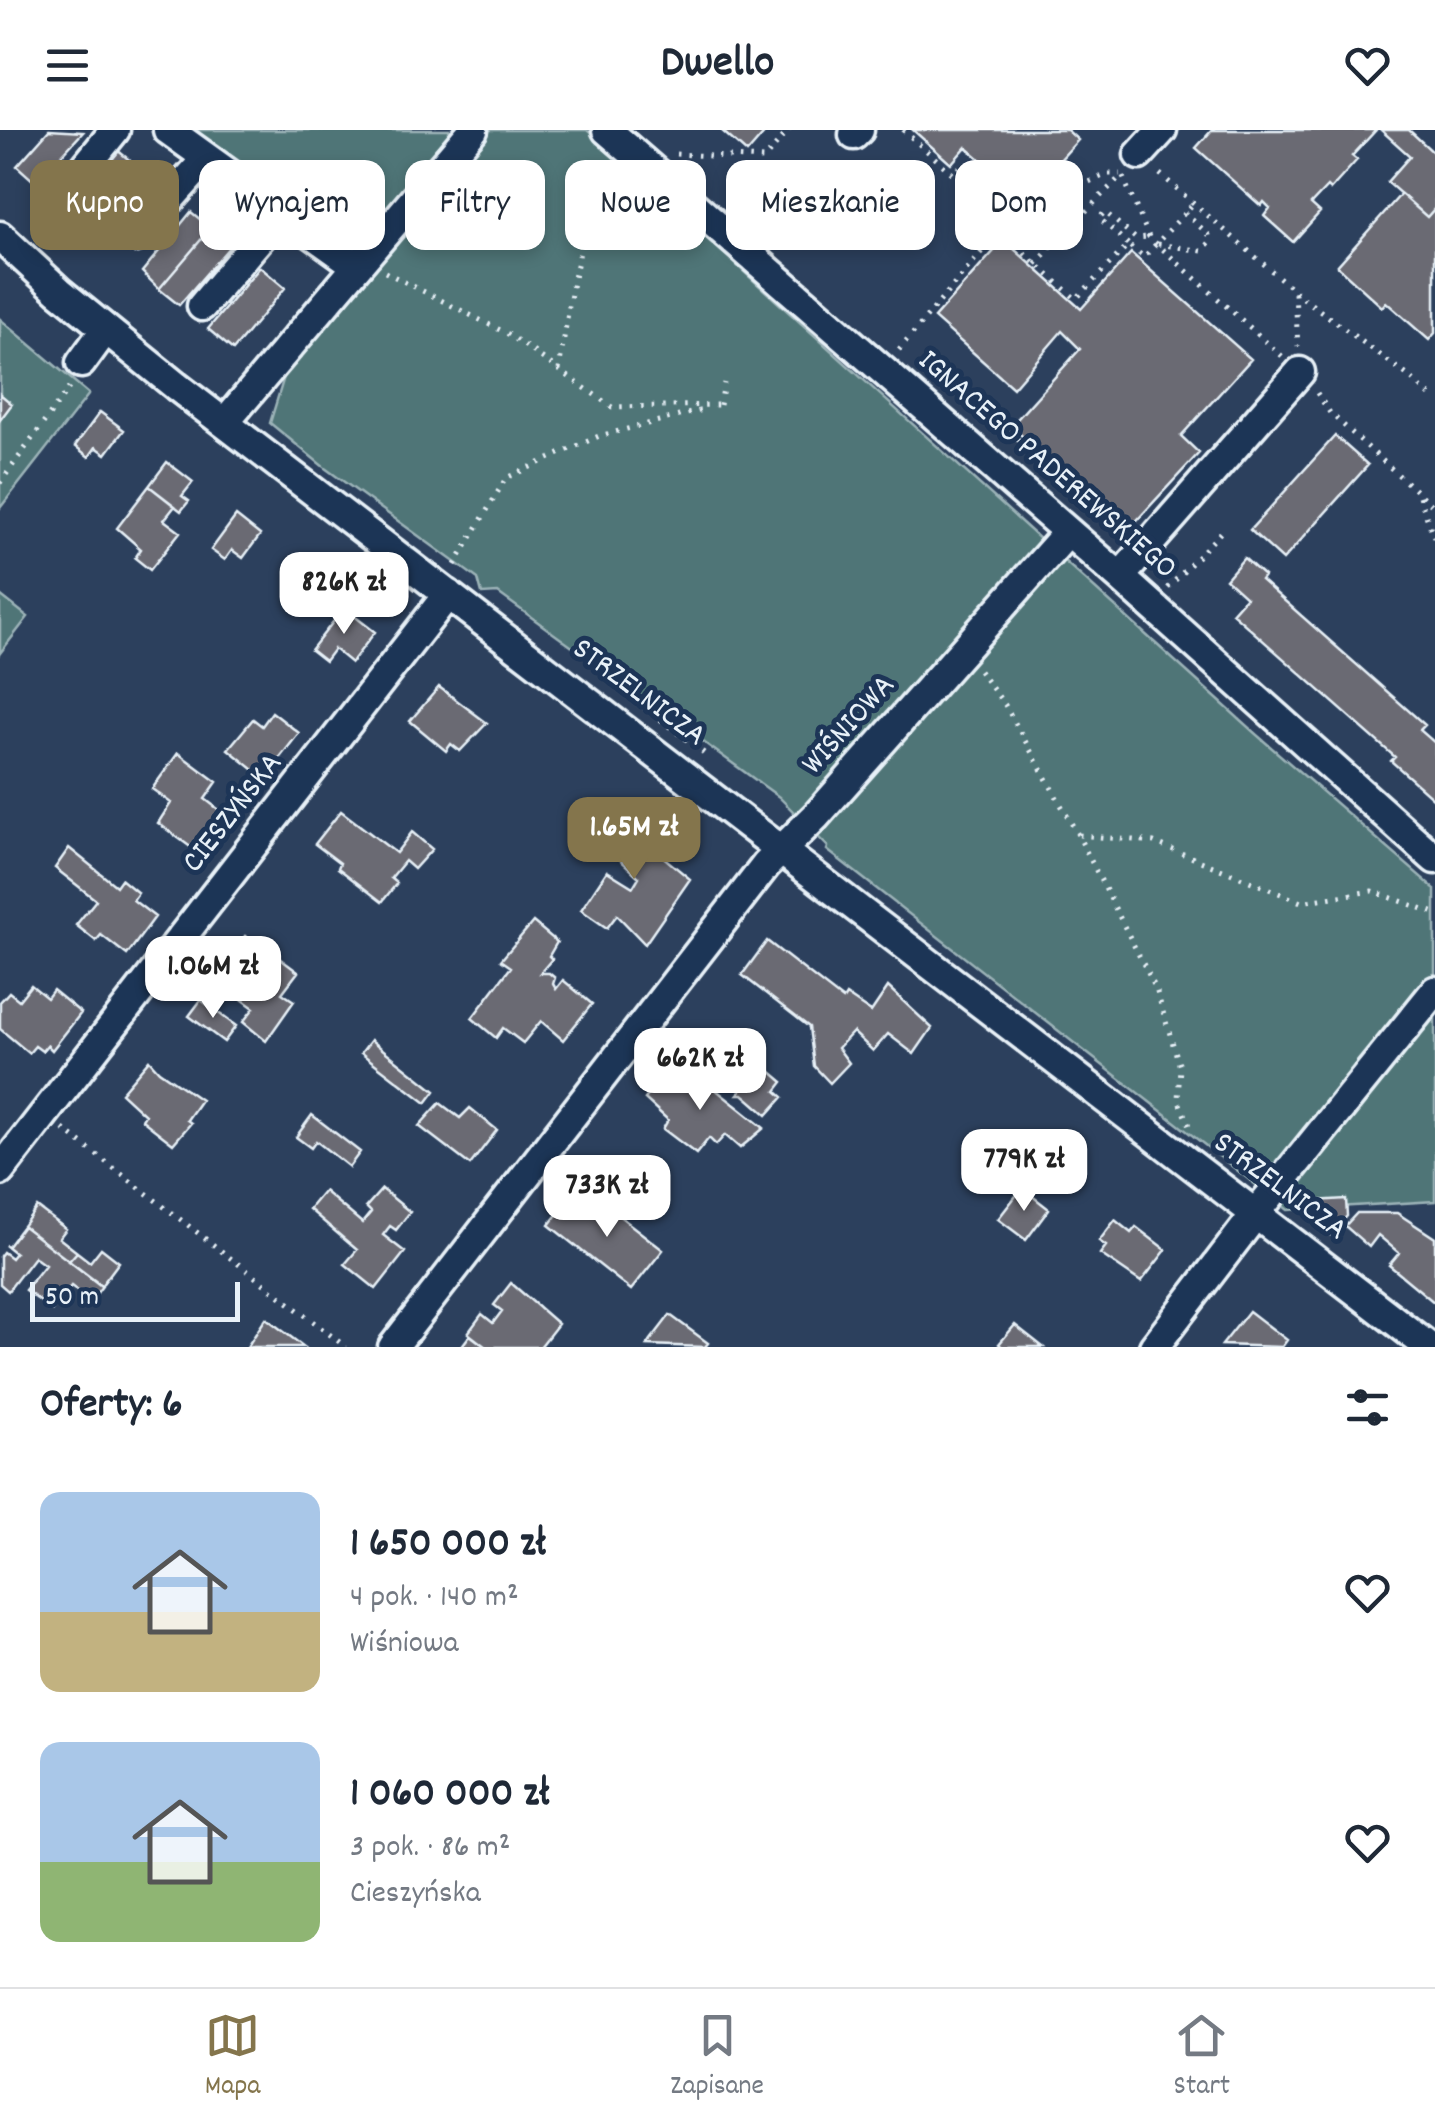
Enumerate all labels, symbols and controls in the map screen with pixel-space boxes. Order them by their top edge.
text: Dwello [661,33,774,97]
icon: menu [40,38,95,93]
icon: heart [1340,38,1395,93]
chip: Kupno [30,160,179,250]
chip: Wynajem [199,160,385,250]
chip: Filtry [405,160,545,250]
chip: Nowe [565,160,706,250]
chip: Mieszkanie [726,160,935,250]
chip: Dom [955,160,1083,250]
street label: IGNACEGO PADEREWSKIEGO [906,340,1186,592]
pin: 826K zł [252,552,436,637]
text: 826K zł [302,561,386,607]
street label: STRZELNICZA [561,628,715,760]
street label: WIŚNIOWA [792,666,908,786]
street label: CIESZYŃSKA [172,744,296,884]
pin: 1.65M zł [531,797,737,882]
text: 1.65M zł [589,806,679,852]
pin: 1.06M zł [110,936,316,1021]
text: 1.06M zł [167,945,259,991]
pin: 662K zł [608,1028,792,1113]
text: 662K zł [656,1037,744,1083]
street label: STRZELNICZA [1202,1122,1356,1254]
pin: 779K zł [932,1129,1116,1214]
text: 779K zł [983,1138,1065,1184]
pin: 733K zł [515,1155,699,1240]
text: 733K zł [565,1164,649,1210]
scale bar [30,1277,240,1322]
text: 50 m [45,1279,99,1319]
text: Oferty: 6 [40,1377,183,1437]
icon: filters [1340,1380,1395,1435]
text: 1 650 000 zł [350,1516,546,1576]
icon: home [120,1532,240,1652]
icon: heart [1340,1565,1395,1620]
text: 4 pok. · 140 m² [350,1576,519,1622]
text: Wiśniowa [350,1622,459,1668]
text: 1 060 000 zł [350,1766,550,1826]
icon: home [120,1782,240,1902]
icon: heart [1340,1815,1395,1870]
text: 3 pok. · 86 m² [350,1826,510,1872]
text: Cieszyńska [350,1872,481,1918]
tab: Mapa [205,2008,260,2108]
tab: Zapisane [670,2008,764,2108]
tab: Start [1174,2008,1230,2108]

